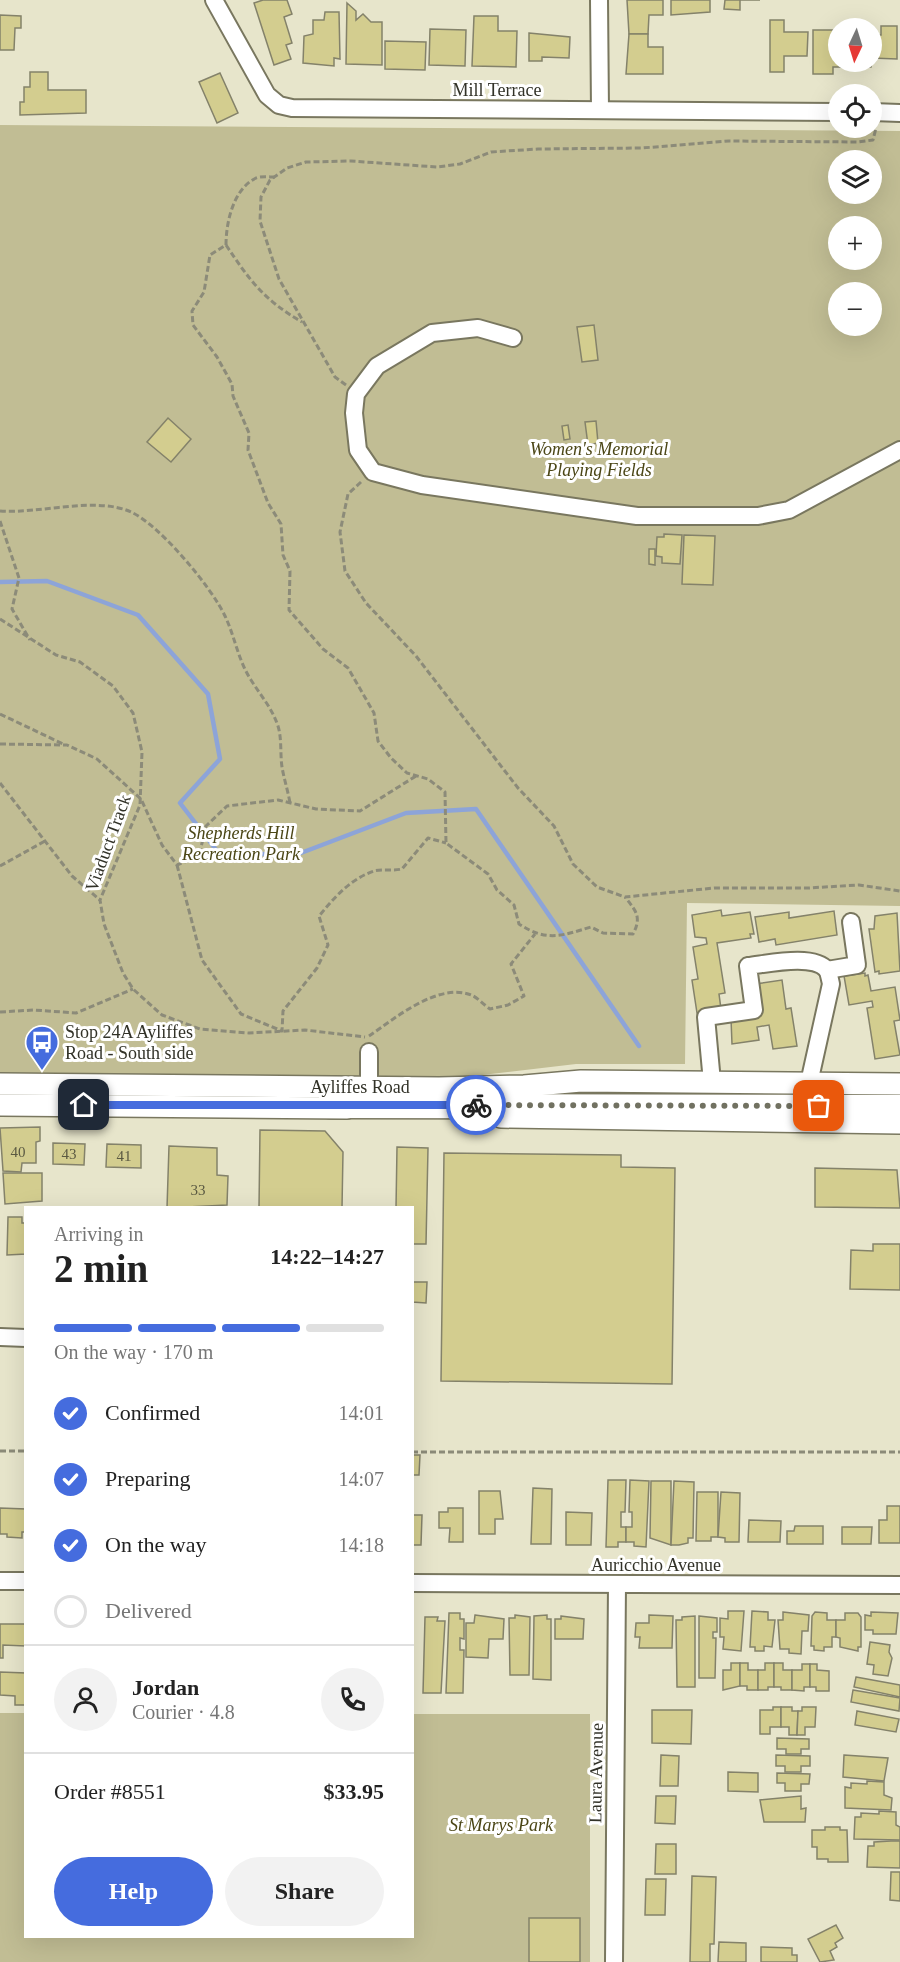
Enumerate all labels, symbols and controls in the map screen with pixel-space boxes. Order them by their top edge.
north arrow [828,18,882,72]
map controls [828,18,882,336]
street label: Mill Terrace [453,80,541,100]
button: locate [828,84,882,138]
button: layers [828,150,882,204]
button: + [828,216,882,270]
button: − [828,282,882,336]
park label: Women's Memorial Playing Fields [530,439,668,480]
street label: Viaduct Track [81,792,135,894]
park label: Shepherds Hill Recreation Park [181,823,301,864]
place label: Stop 24A Ayliffes Road - South side [65,1022,194,1063]
bus stop icon: Stop 24A Ayliffes Road - South side [24,1024,60,1071]
courier [446,1075,506,1135]
street label: Ayliffes Road [310,1077,410,1097]
pin [58,1079,109,1130]
pin [793,1080,844,1131]
icon: home [67,1088,100,1121]
icon: bike [460,1089,493,1122]
icon: bag [802,1089,835,1122]
house number: 40 [11,1144,26,1160]
house number: 43 [62,1146,77,1162]
house number: 41 [117,1148,132,1164]
house number: 33 [191,1182,206,1198]
text: Arriving in [54,1223,143,1245]
text: 14:22–14:27 [270,1244,384,1269]
text: 2 min [54,1247,148,1290]
text: On the way · 170 m [54,1341,213,1363]
icon: check [54,1397,87,1430]
text: Confirmed [105,1400,200,1425]
text: 14:01 [338,1402,384,1424]
icon: check [54,1463,87,1496]
text: Preparing [105,1466,191,1491]
text: 14:07 [338,1468,384,1490]
icon: check [54,1529,87,1562]
text: On the way [105,1532,206,1557]
text: 14:18 [338,1534,384,1556]
street label: Auricchio Avenue [591,1555,721,1575]
text: Delivered [105,1598,192,1623]
button: person [54,1668,117,1731]
button: phone [321,1668,384,1731]
text: Jordan [132,1675,199,1700]
text: Courier · 4.8 [132,1701,235,1723]
street label: Laura Avenue [585,1723,607,1823]
text: Order #8551 [54,1779,166,1804]
text: $33.95 [324,1779,384,1804]
park label: St Marys Park [449,1815,554,1835]
button: Help [54,1857,213,1926]
button: Share [225,1857,384,1926]

